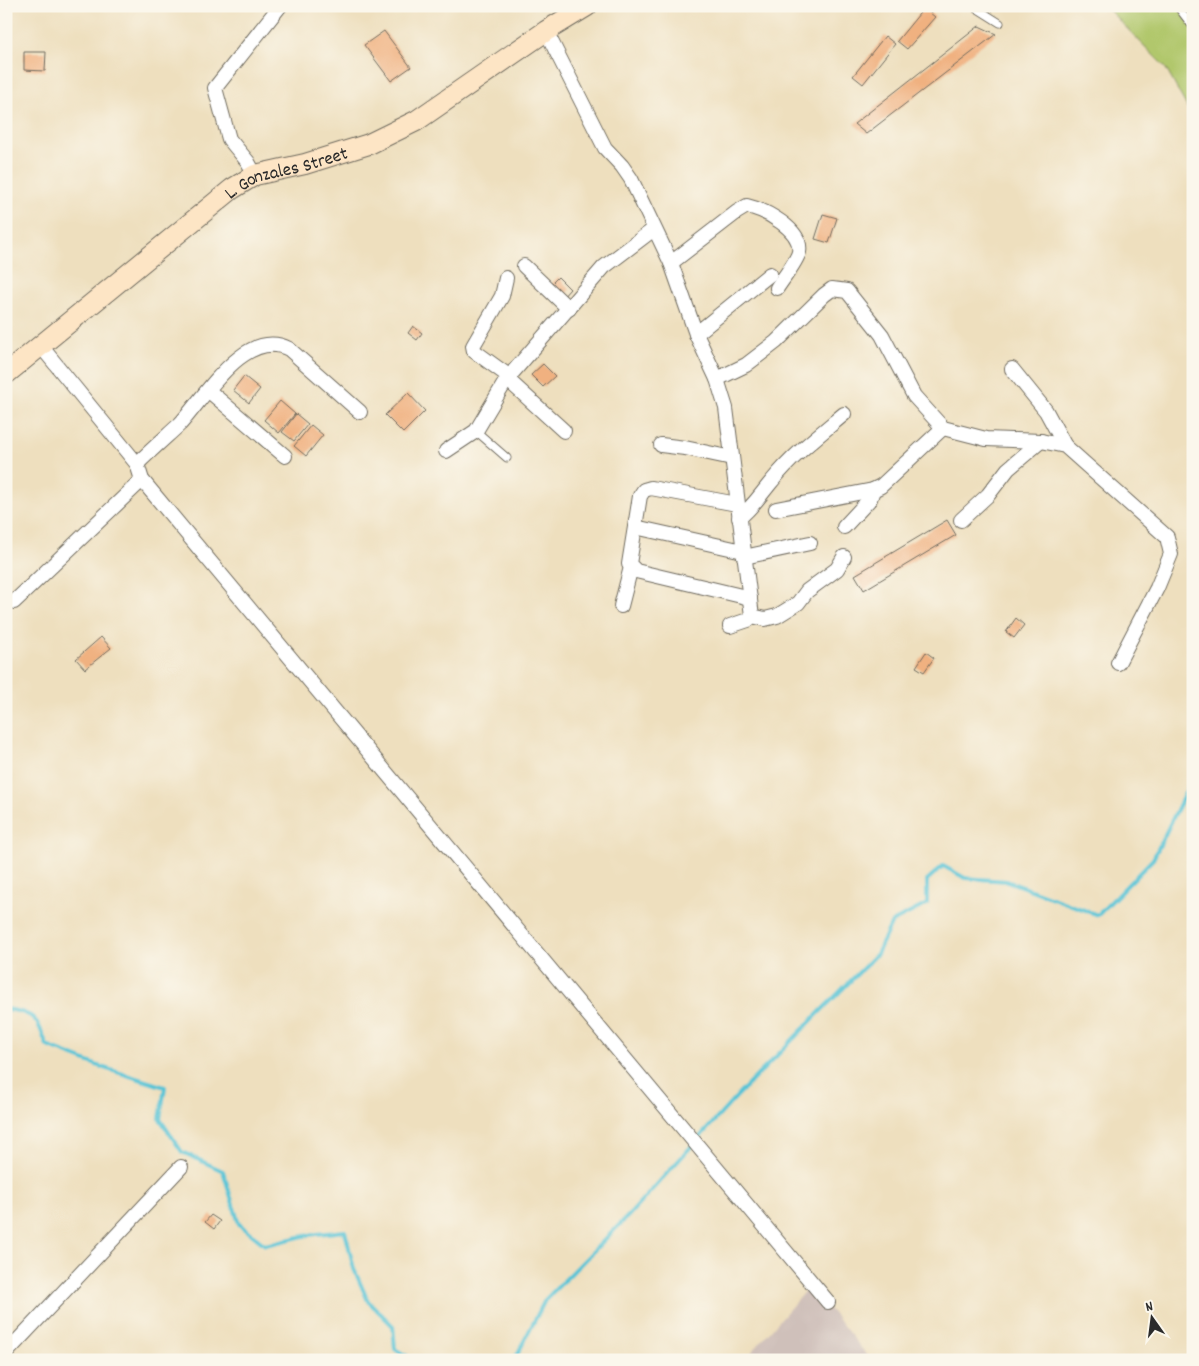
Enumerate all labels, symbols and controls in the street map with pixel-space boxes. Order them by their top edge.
street label: L. Gonzales Street [219,141,352,207]
north arrow [1126,1294,1176,1344]
text: N [1144,1297,1155,1318]

